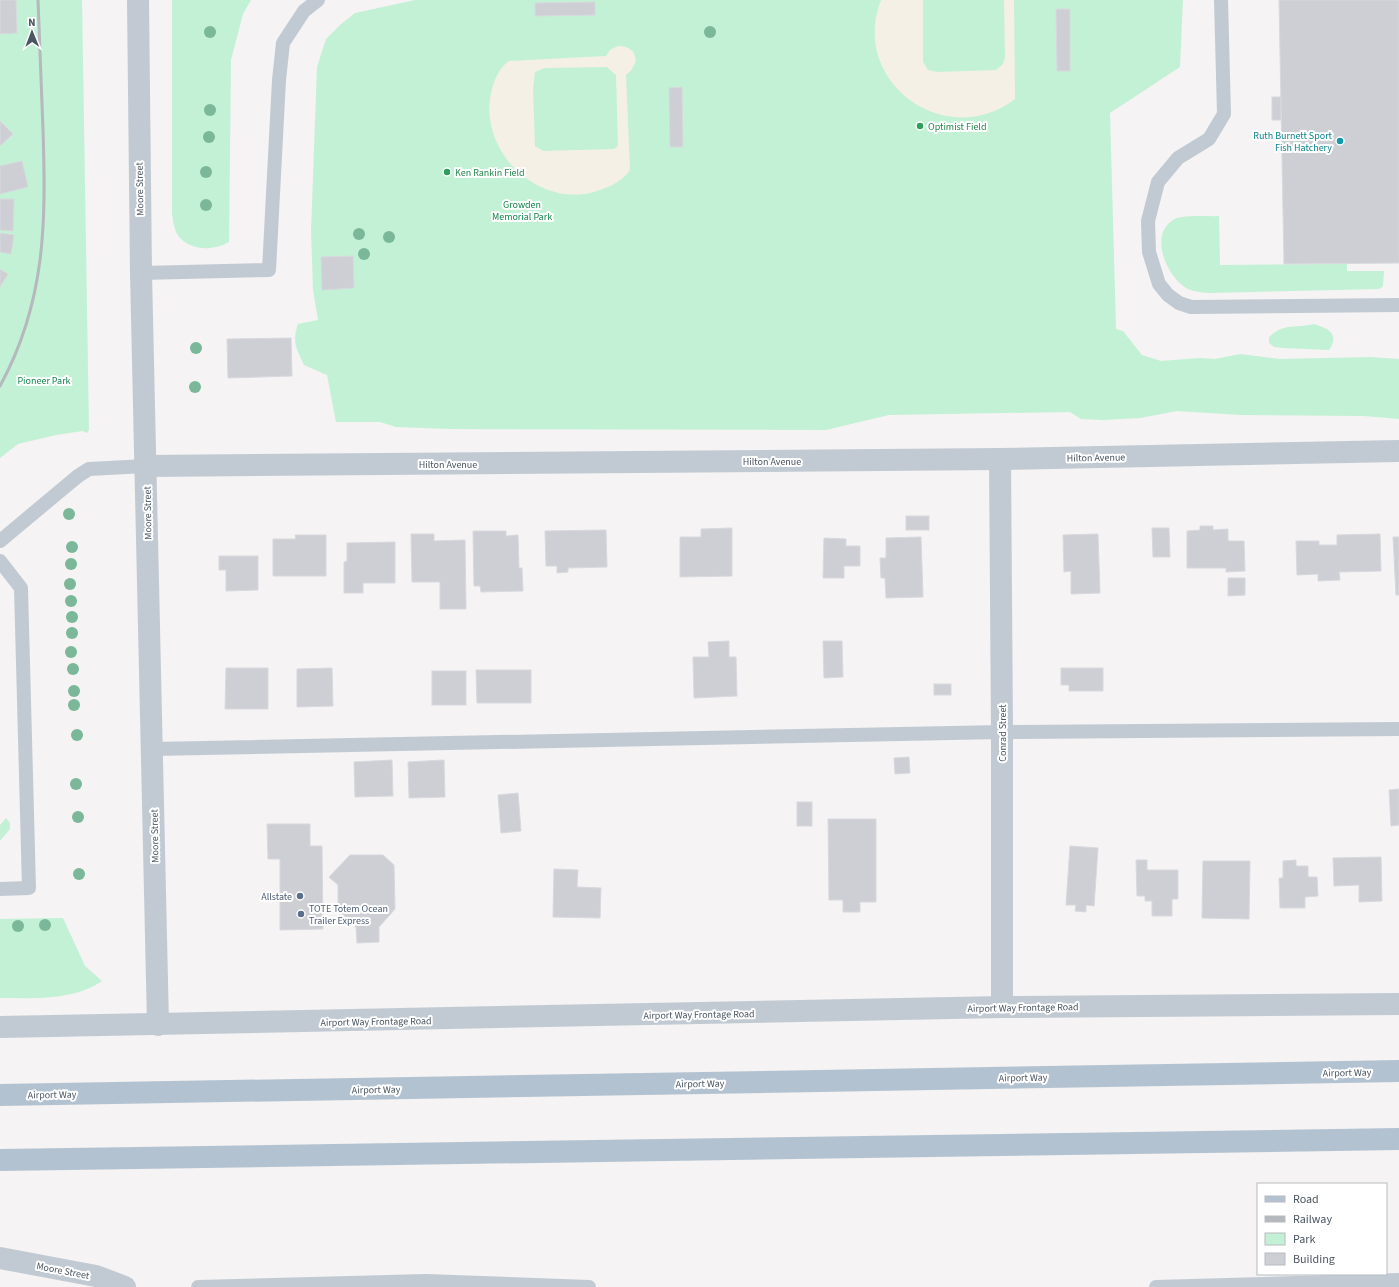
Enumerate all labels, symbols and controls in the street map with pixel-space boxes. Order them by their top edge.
north arrow [12,12,52,52]
text: N [28,15,36,30]
place label: Optimist Field [928,120,986,134]
marker: Optimist Field [915,121,925,131]
place label: Ruth Burnett Sport Fish Hatchery [1253,129,1333,155]
marker: Ruth Burnett Sport Fish Hatchery [1335,136,1345,146]
street label: Moore Street [133,162,147,216]
place label: Ken Rankin Field [455,166,525,180]
marker: Ken Rankin Field [442,167,452,177]
park label: Growden Memorial Park [492,198,552,224]
park label: Pioneer Park [17,374,71,388]
street label: Hilton Avenue [1067,450,1125,466]
street label: Hilton Avenue [743,455,801,469]
street label: Hilton Avenue [419,458,477,472]
street label: Moore Street [141,486,155,540]
street label: Conrad Street [996,704,1010,762]
street label: Moore Street [148,809,162,863]
place label: Allstate [261,890,292,904]
marker: Allstate [295,891,305,901]
place label: TOTE Totem Ocean Trailer Express [309,902,388,928]
marker: TOTE Totem Ocean Trailer Express [296,909,306,919]
street label: Airport Way Frontage Road [967,1000,1079,1016]
street label: Airport Way Frontage Road [643,1007,755,1023]
street label: Airport Way Frontage Road [320,1014,432,1030]
street label: Airport Way [1323,1066,1372,1080]
street label: Airport Way [999,1071,1048,1085]
street label: Airport Way [676,1077,725,1091]
street label: Airport Way [352,1083,401,1097]
street label: Airport Way [28,1088,77,1102]
legend [1257,1183,1387,1275]
text: Road [1293,1191,1319,1208]
text: Railway [1293,1211,1332,1228]
text: Park [1293,1231,1315,1248]
text: Building [1293,1251,1335,1268]
street label: Moore Street [35,1259,91,1283]

